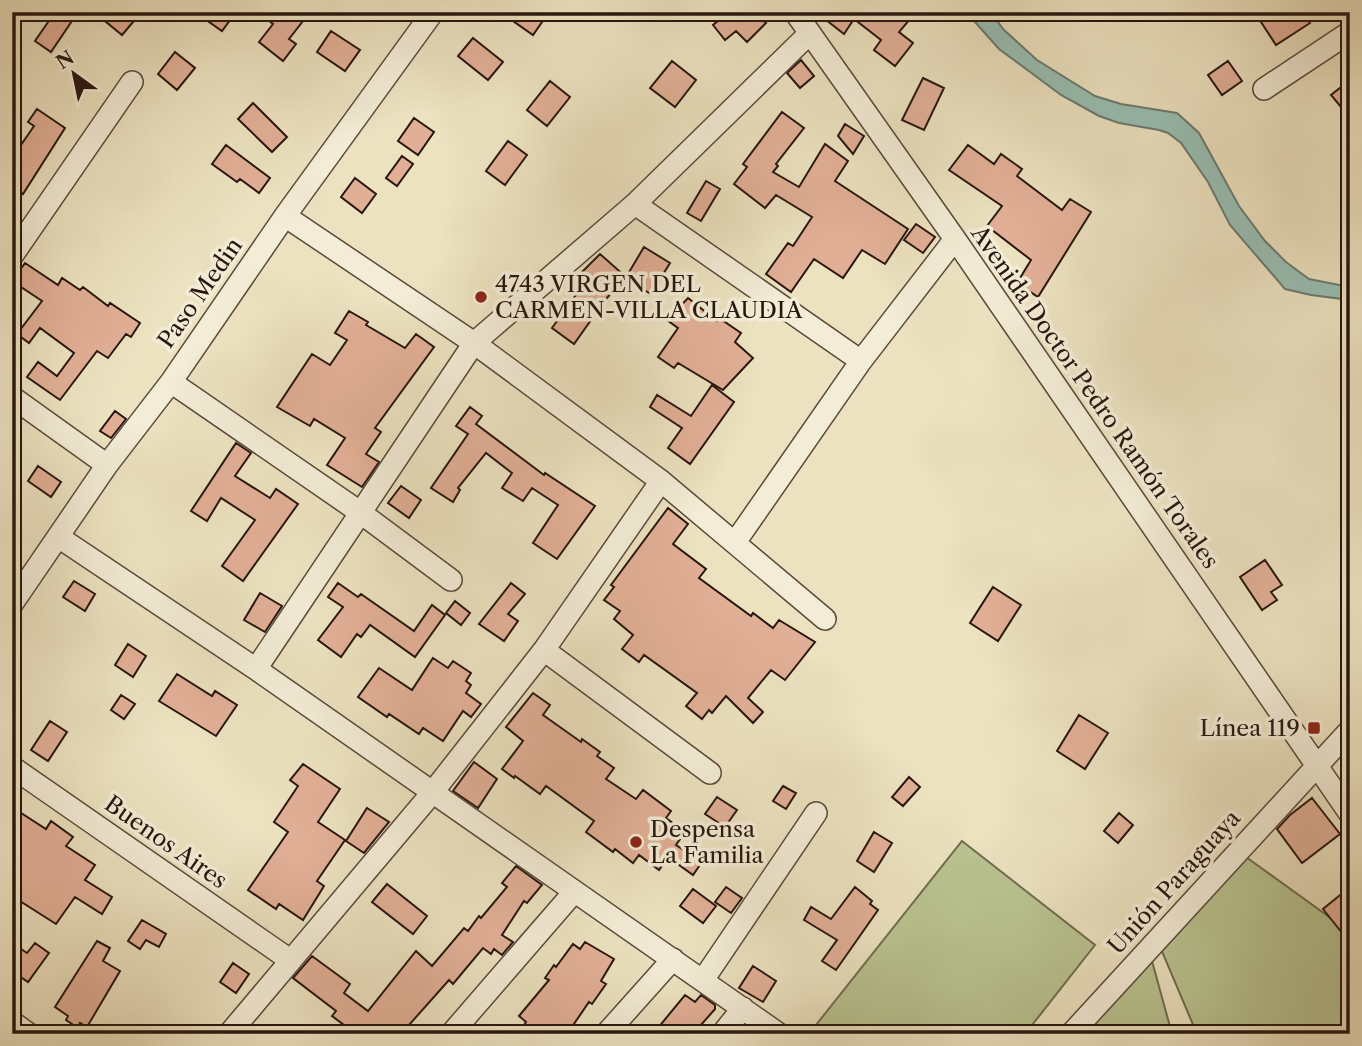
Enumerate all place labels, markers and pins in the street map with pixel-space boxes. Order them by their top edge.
place label: 4743 VIRGEN DEL CARMEN-VILLA CLAUDIA [495,270,803,324]
marker: 4743 VIRGEN DEL CARMEN-VILLA CLAUDIA [473,289,489,305]
place label: Línea 119 [1200,714,1300,742]
marker: Línea 119 [1306,720,1322,736]
place label: Despensa La Familia [650,815,765,869]
marker: Despensa La Familia [628,834,644,850]

